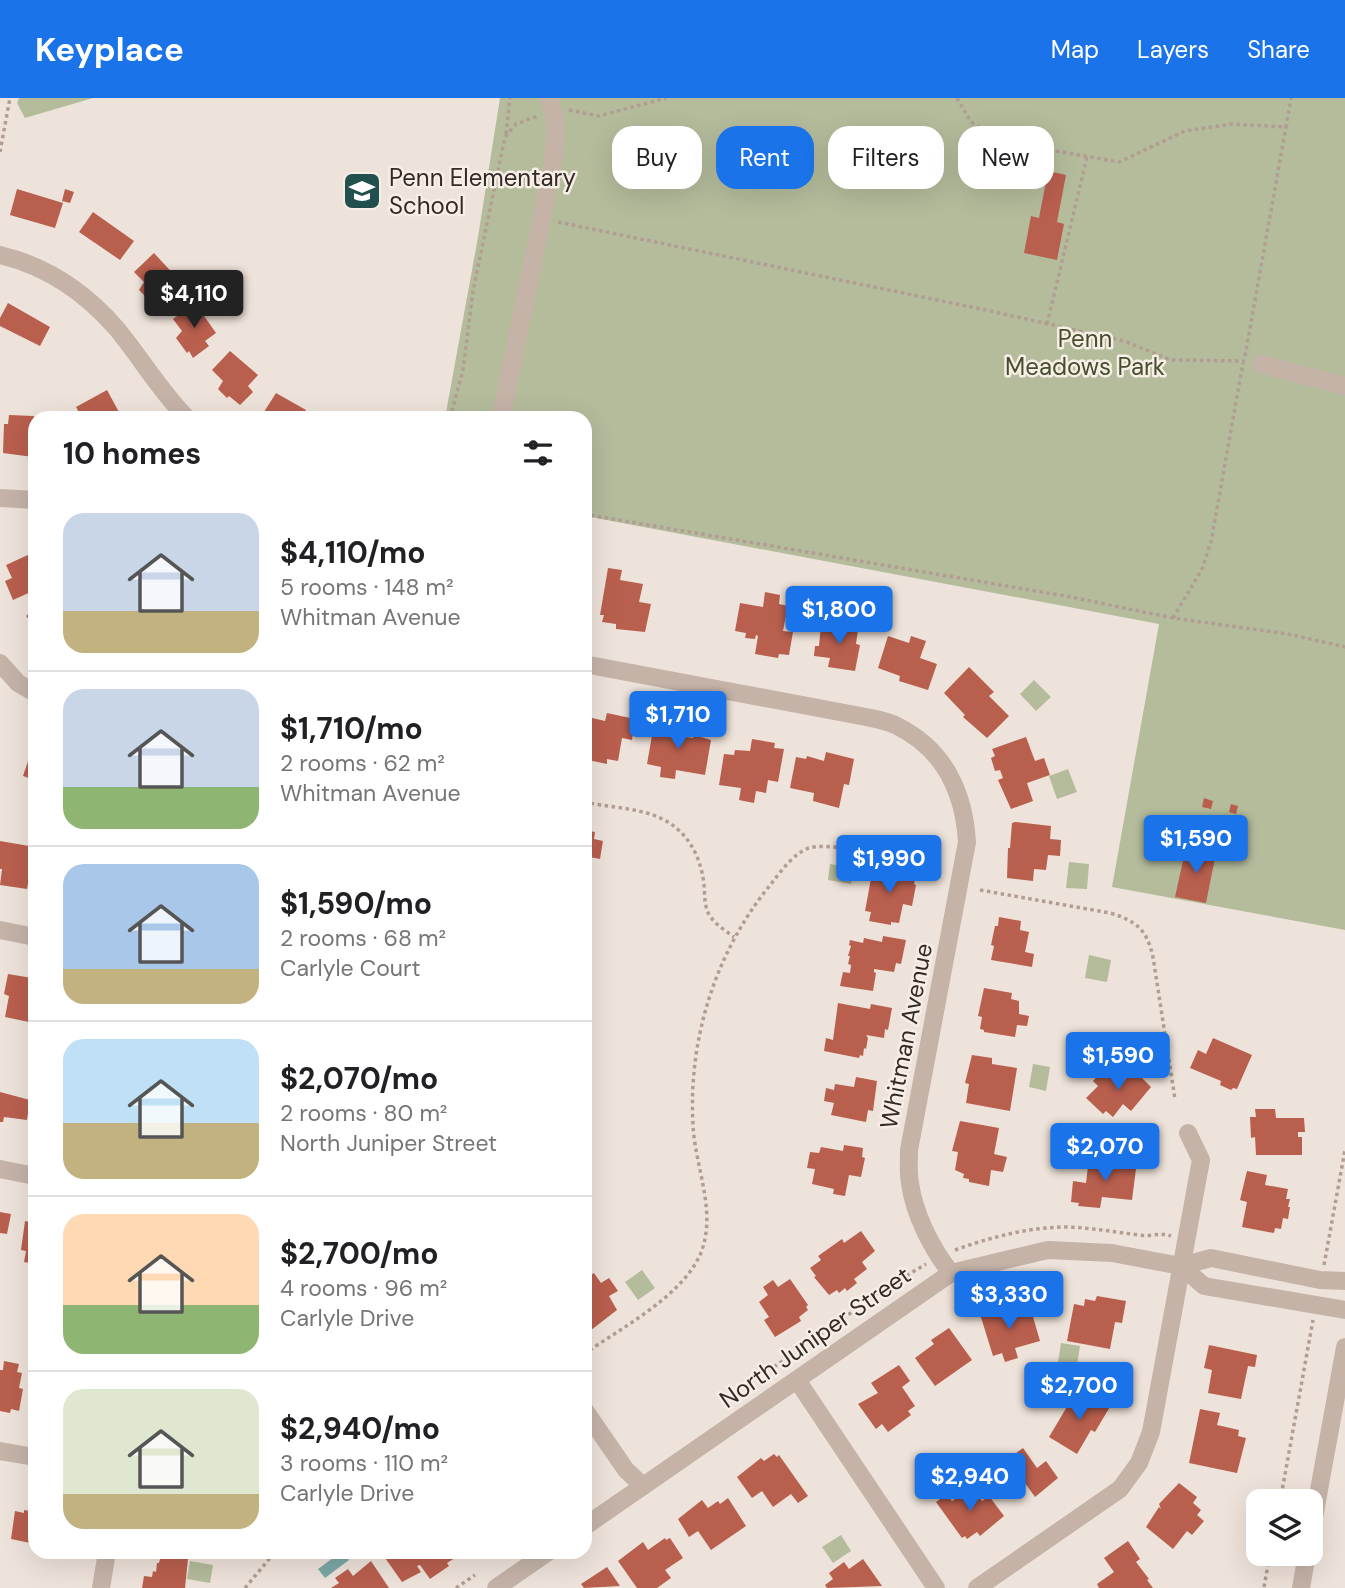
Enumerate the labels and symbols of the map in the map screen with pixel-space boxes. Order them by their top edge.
place label: Penn Elementary School [389,162,576,221]
school or university icon: Penn Elementary School [341,170,383,212]
pin: $4,110 [137,271,251,330]
park label: Penn Meadows Park [1005,323,1165,382]
pin: $1,800 [782,587,896,646]
pin: $1,710 [621,692,735,751]
pin: $1,590 [1139,816,1253,875]
pin: $1,990 [832,836,946,895]
street label: Whitman Avenue [873,941,939,1131]
pin: $1,590 [1061,1032,1175,1092]
pin: $2,070 [1048,1124,1162,1183]
street label: North Juniper Street [713,1259,917,1415]
pin: $3,330 [952,1272,1066,1331]
pin: $2,700 [1022,1362,1136,1422]
pin: $2,940 [913,1454,1027,1513]

